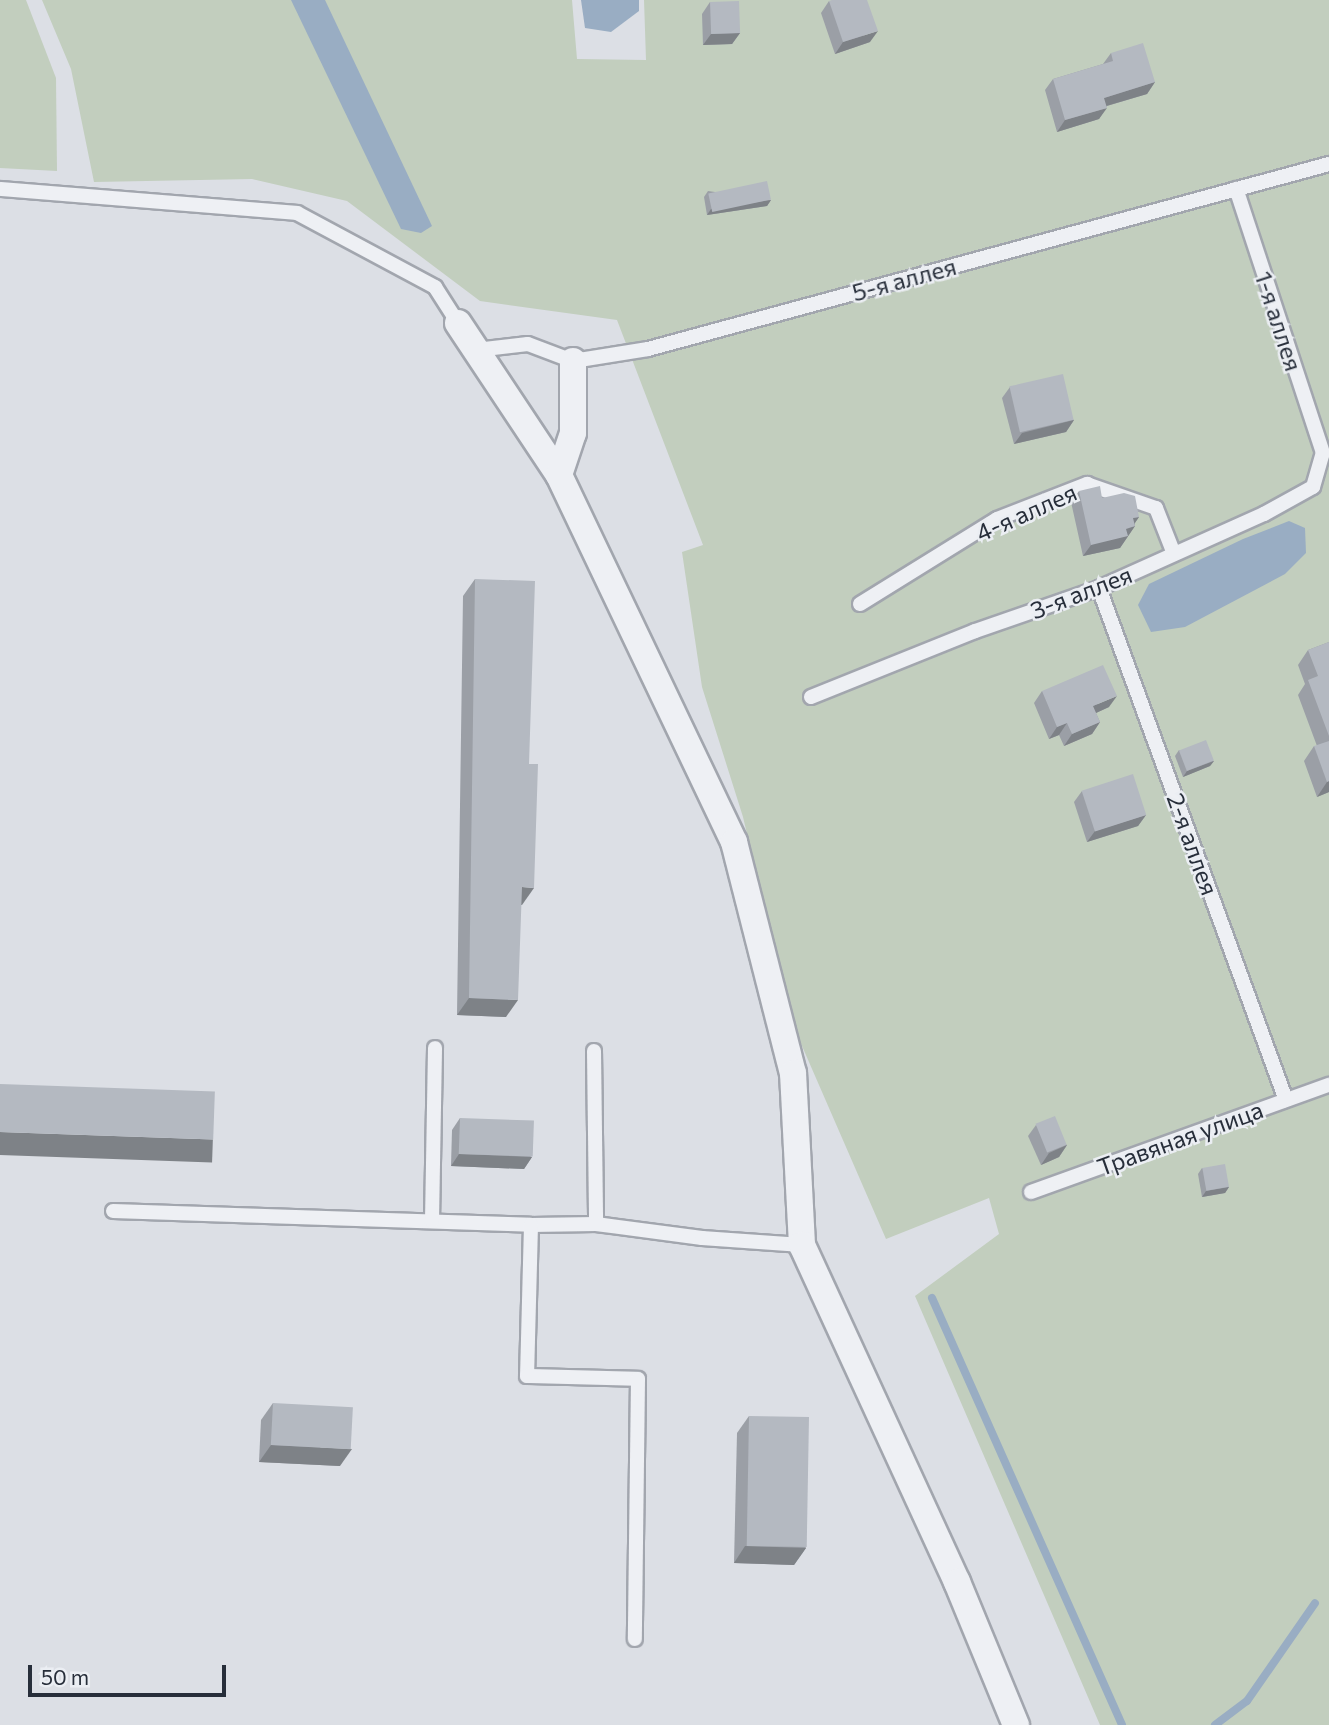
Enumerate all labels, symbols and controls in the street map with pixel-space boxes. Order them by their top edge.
street label: 5-я аллея [849,251,959,307]
street label: 1-я аллея [1249,268,1309,374]
street label: 4-я аллея [971,477,1081,547]
street label: 3-я аллея [1026,559,1136,625]
street label: 2-я аллея [1161,789,1225,899]
street label: Травяная улица [1093,1095,1267,1181]
scale bar [32,1652,229,1696]
text: 50 m [41,1664,89,1689]

